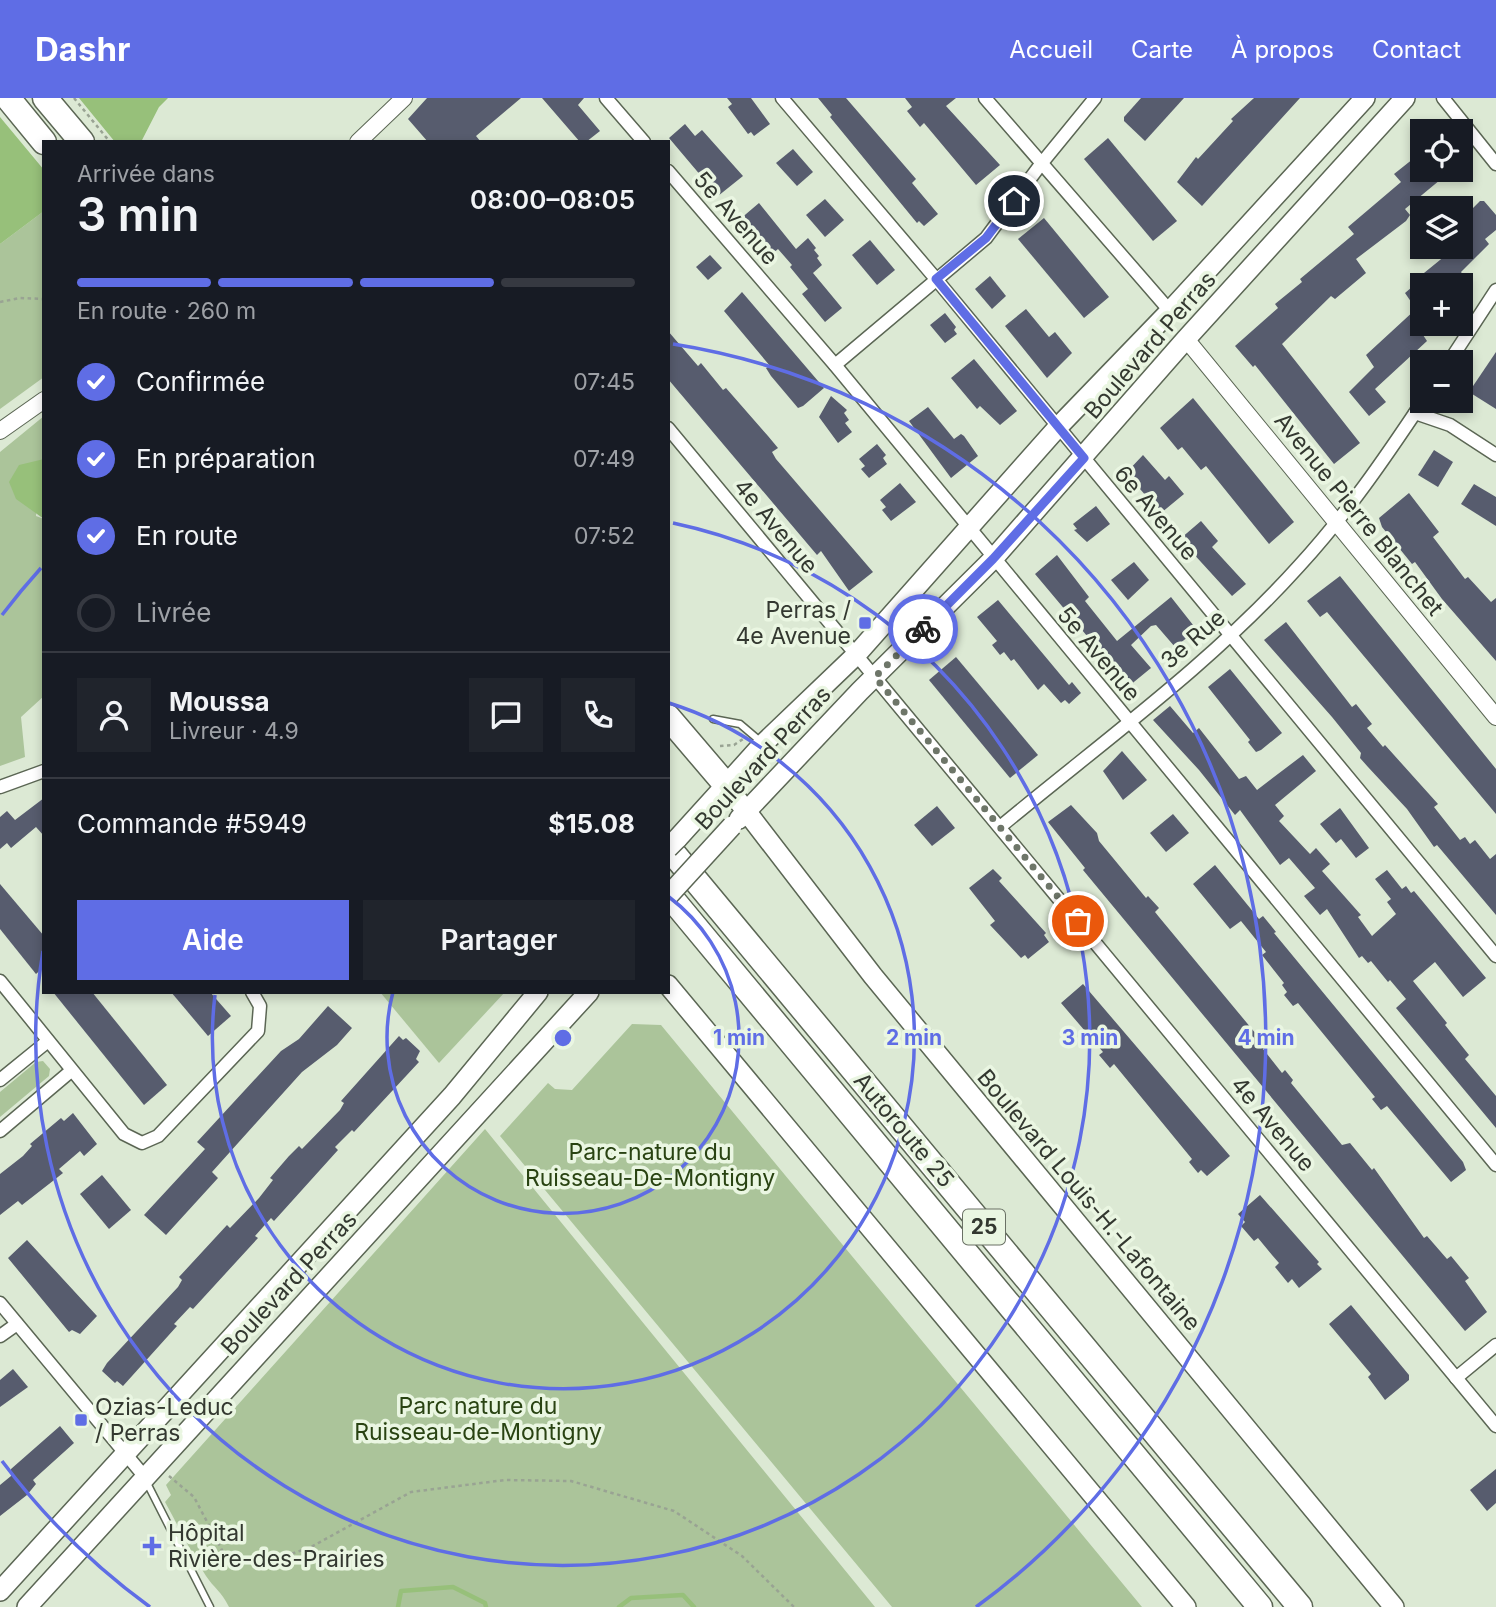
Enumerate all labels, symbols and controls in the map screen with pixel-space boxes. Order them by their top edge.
text: Dashr [35,29,130,69]
text: Accueil [1009,35,1093,64]
text: Carte [1131,35,1193,64]
text: À propos [1231,35,1334,64]
text: Contact [1372,35,1461,64]
map controls [1410,119,1473,413]
button: locate [1410,119,1473,182]
text: Arrivée dans [77,160,215,188]
street label: 5e Avenue [688,166,784,270]
pin [984,171,1044,231]
icon: home [995,182,1033,220]
text: 08:00–08:05 [470,184,635,215]
text: 3 min [77,186,199,242]
button: layers [1410,196,1473,259]
street label: Boulevard Perras [1078,266,1222,424]
button: + [1410,273,1473,336]
text: En route · 260 m [77,297,256,325]
button: − [1410,350,1473,413]
icon: check [77,363,115,401]
text: Confirmée [136,366,265,397]
text: 07:45 [573,368,635,396]
street label: Avenue Pierre Blanchet [1269,407,1450,621]
icon: check [77,440,115,478]
text: En préparation [136,443,316,474]
text: 07:49 [573,445,635,473]
street label: 6e Avenue [1108,460,1204,566]
street label: 4e Avenue [728,473,824,579]
icon: check [77,517,115,555]
text: En route [136,520,238,551]
text: 07:52 [574,522,635,550]
courier [888,594,958,664]
place label: Perras / 4e Avenue [735,596,851,650]
text: Livrée [136,597,211,628]
street label: 5e Avenue [1051,601,1147,707]
street label: 3e Rue [1155,604,1231,674]
icon: bike [904,610,942,648]
marker: Perras / 4e Avenue [857,615,873,631]
button: person [77,678,151,752]
button: chat [469,678,543,752]
button: phone [561,678,635,752]
street label: Boulevard Perras [689,680,837,836]
text: Moussa [169,686,270,717]
text: Livreur · 4.9 [169,717,299,745]
text: Commande #5949 [77,808,307,839]
text: $15.08 [548,808,635,839]
pin [1048,891,1108,951]
button: Aide [77,900,349,980]
button: Partager [363,900,635,980]
icon: bag [1059,902,1097,940]
text: 1 min [713,1025,765,1050]
text: 2 min [886,1025,942,1050]
text: 3 min [1062,1025,1118,1050]
text: 4 min [1237,1025,1295,1050]
centre of rings [551,1026,575,1050]
street label: Boulevard Louis-H.-Lafontaine [971,1064,1207,1336]
street label: Autoroute 25 [848,1067,960,1193]
street label: 4e Avenue [1225,1071,1321,1177]
park label: Parc-nature du Ruisseau-De-Montigny [525,1138,775,1192]
street label: Boulevard Perras [215,1205,363,1361]
road number: 25 [963,1210,1005,1244]
park label: Parc nature du Ruisseau-de-Montigny [354,1392,602,1446]
place label: Ozias-Leduc / Perras [95,1393,234,1447]
marker: Ozias-Leduc / Perras [73,1412,89,1428]
place label: Hôpital Rivière-des-Prairies [168,1519,385,1573]
marker: Hôpital Rivière-des-Prairies [142,1536,162,1556]

